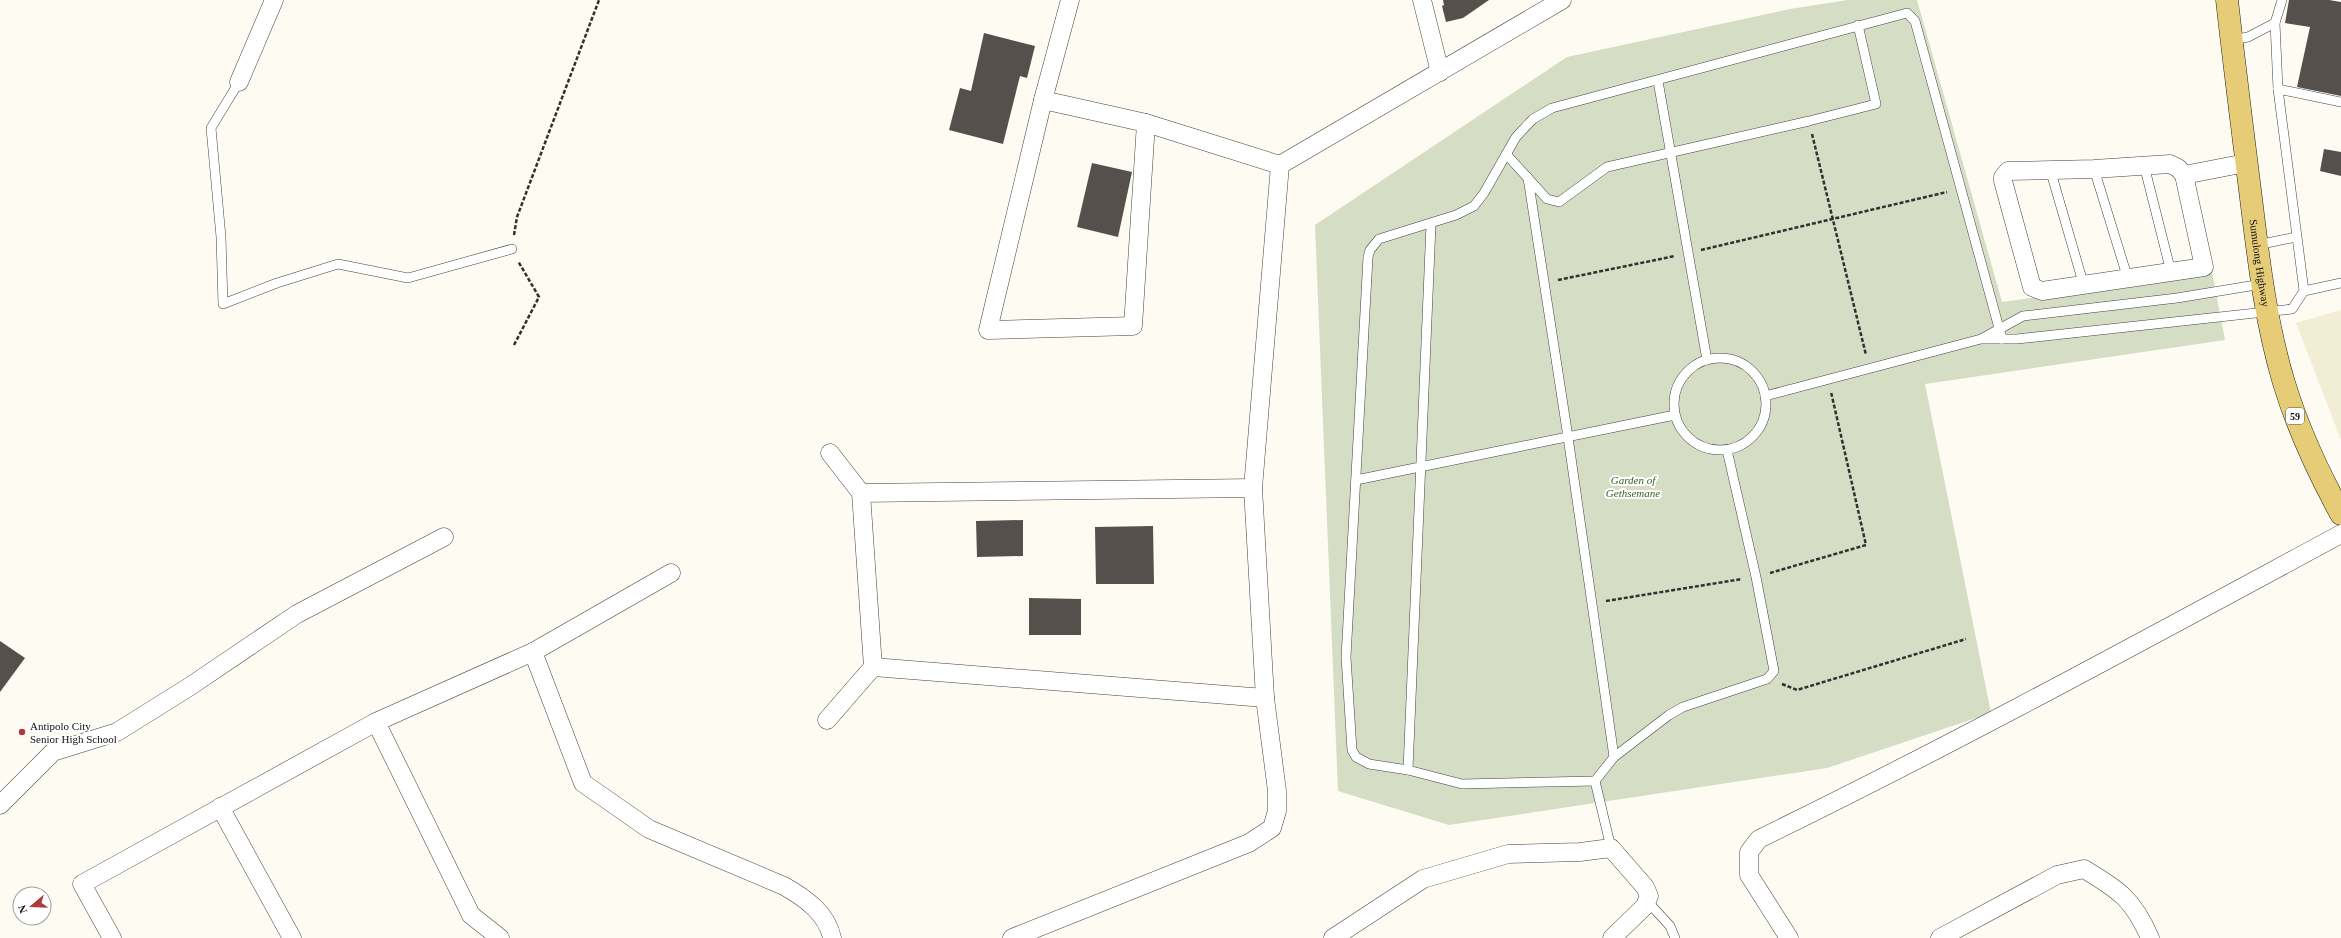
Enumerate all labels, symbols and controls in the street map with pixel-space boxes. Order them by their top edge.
street label: Sumulong Highway [2248,218,2272,308]
road number: 59 [2286,408,2304,424]
park label: Garden of Gethsemane [1606,474,1660,499]
place label: Antipolo City Senior High School [30,720,117,745]
marker: Antipolo City Senior High School [17,727,27,737]
north arrow [12,886,52,926]
text: N [16,903,30,915]

